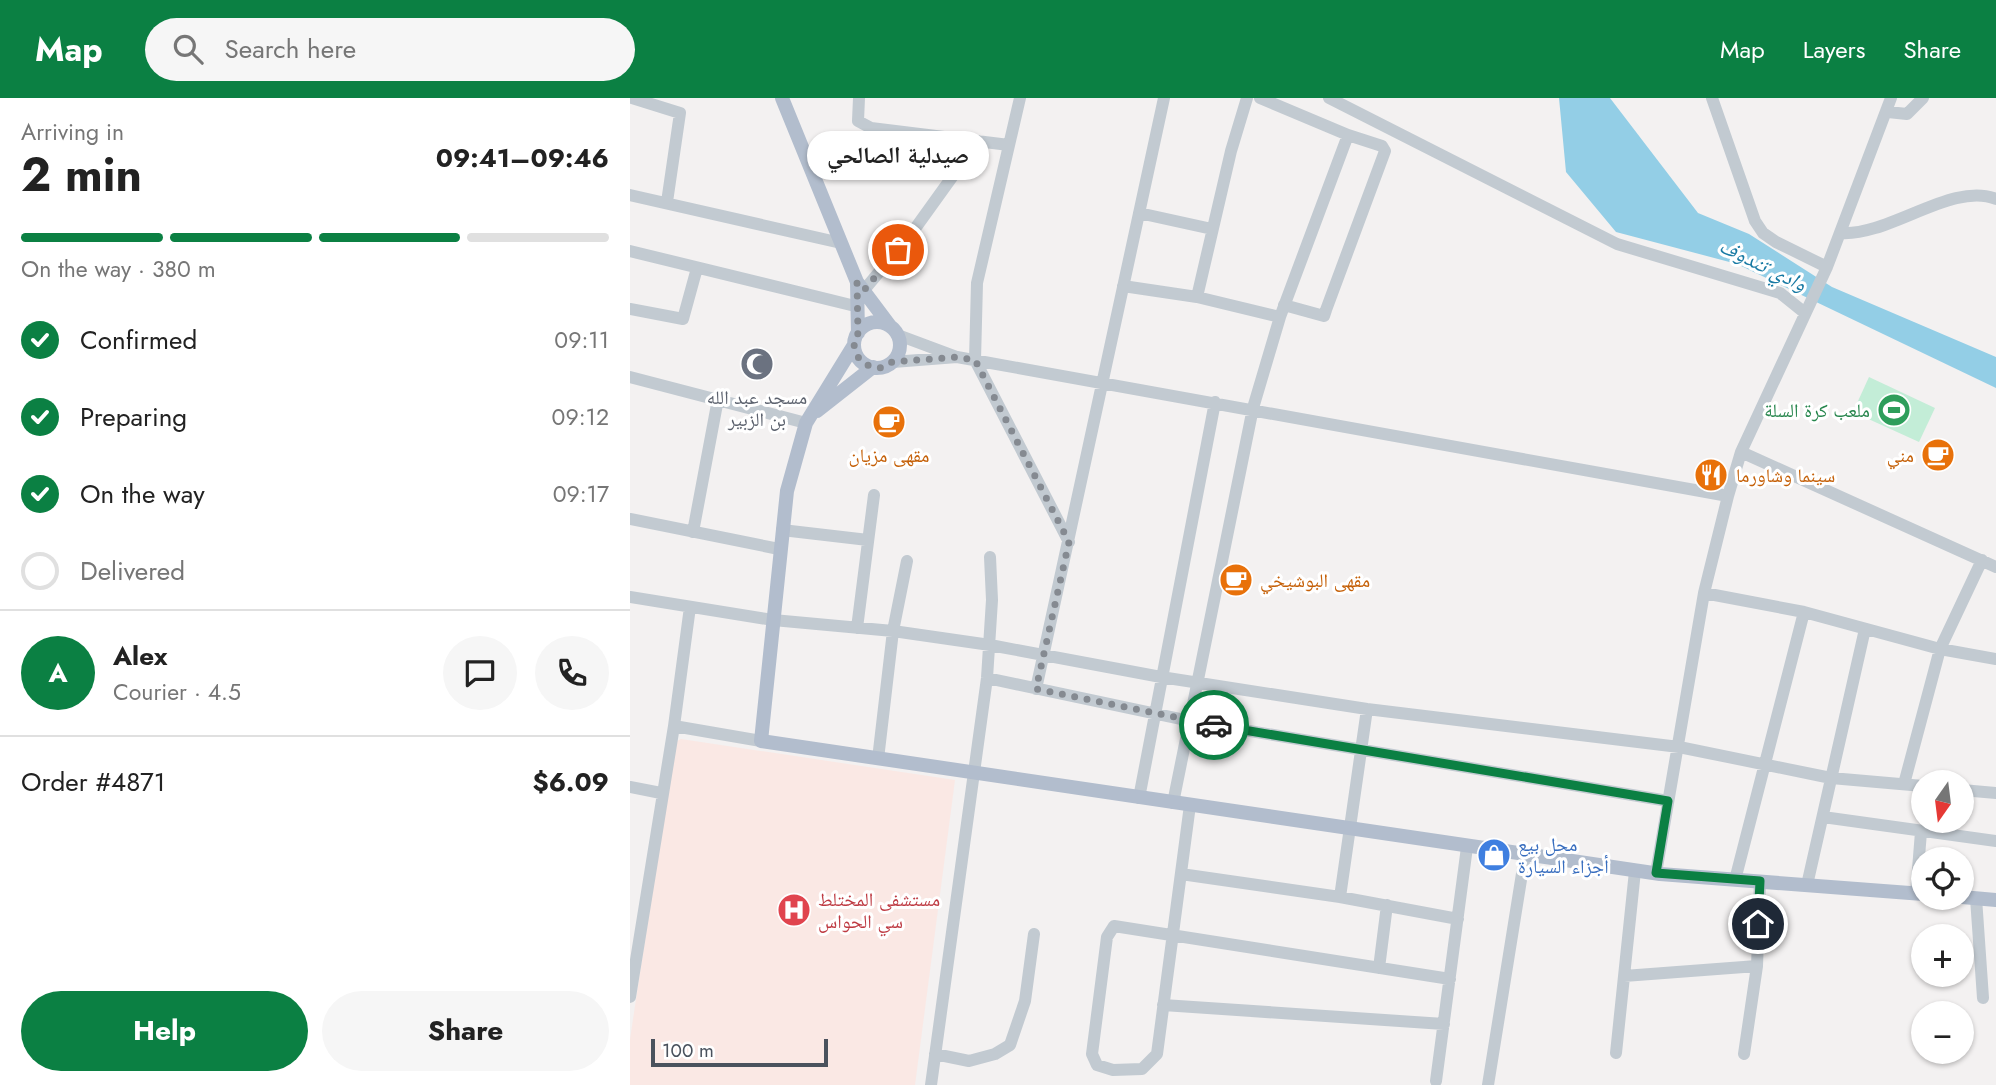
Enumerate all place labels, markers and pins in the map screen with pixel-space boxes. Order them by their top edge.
callout: صيدلية الصالحي [807,131,989,180]
pin [868,220,928,280]
mosque icon: مسجد عبد الله بن الزبير [738,345,776,383]
place label: مسجد عبد الله بن الزبير [707,384,807,433]
sports icon: ملعب كرة السلة [1875,391,1913,429]
place label: ملعب كرة السلة [1764,397,1870,424]
cafe icon: مقهى مزيان [870,403,908,441]
cafe icon: مني [1919,436,1957,474]
place label: مقهى مزيان [849,442,929,469]
place label: مني [1887,442,1914,470]
restaurant icon: سينما وشاورما [1692,456,1730,494]
place label: سينما وشاورما [1736,462,1835,489]
cafe icon: مقهى البوشيخي [1217,561,1255,599]
place label: مقهى البوشيخي [1260,567,1370,595]
place label: محل بيع أجزاء السيارة [1518,831,1609,880]
shop icon: محل بيع أجزاء السيارة [1475,836,1513,874]
place label: مستشفى المختلط سي الحواس [818,886,940,936]
hospital icon: مستشفى المختلط سي الحواس [775,891,813,929]
pin [1728,894,1788,954]

